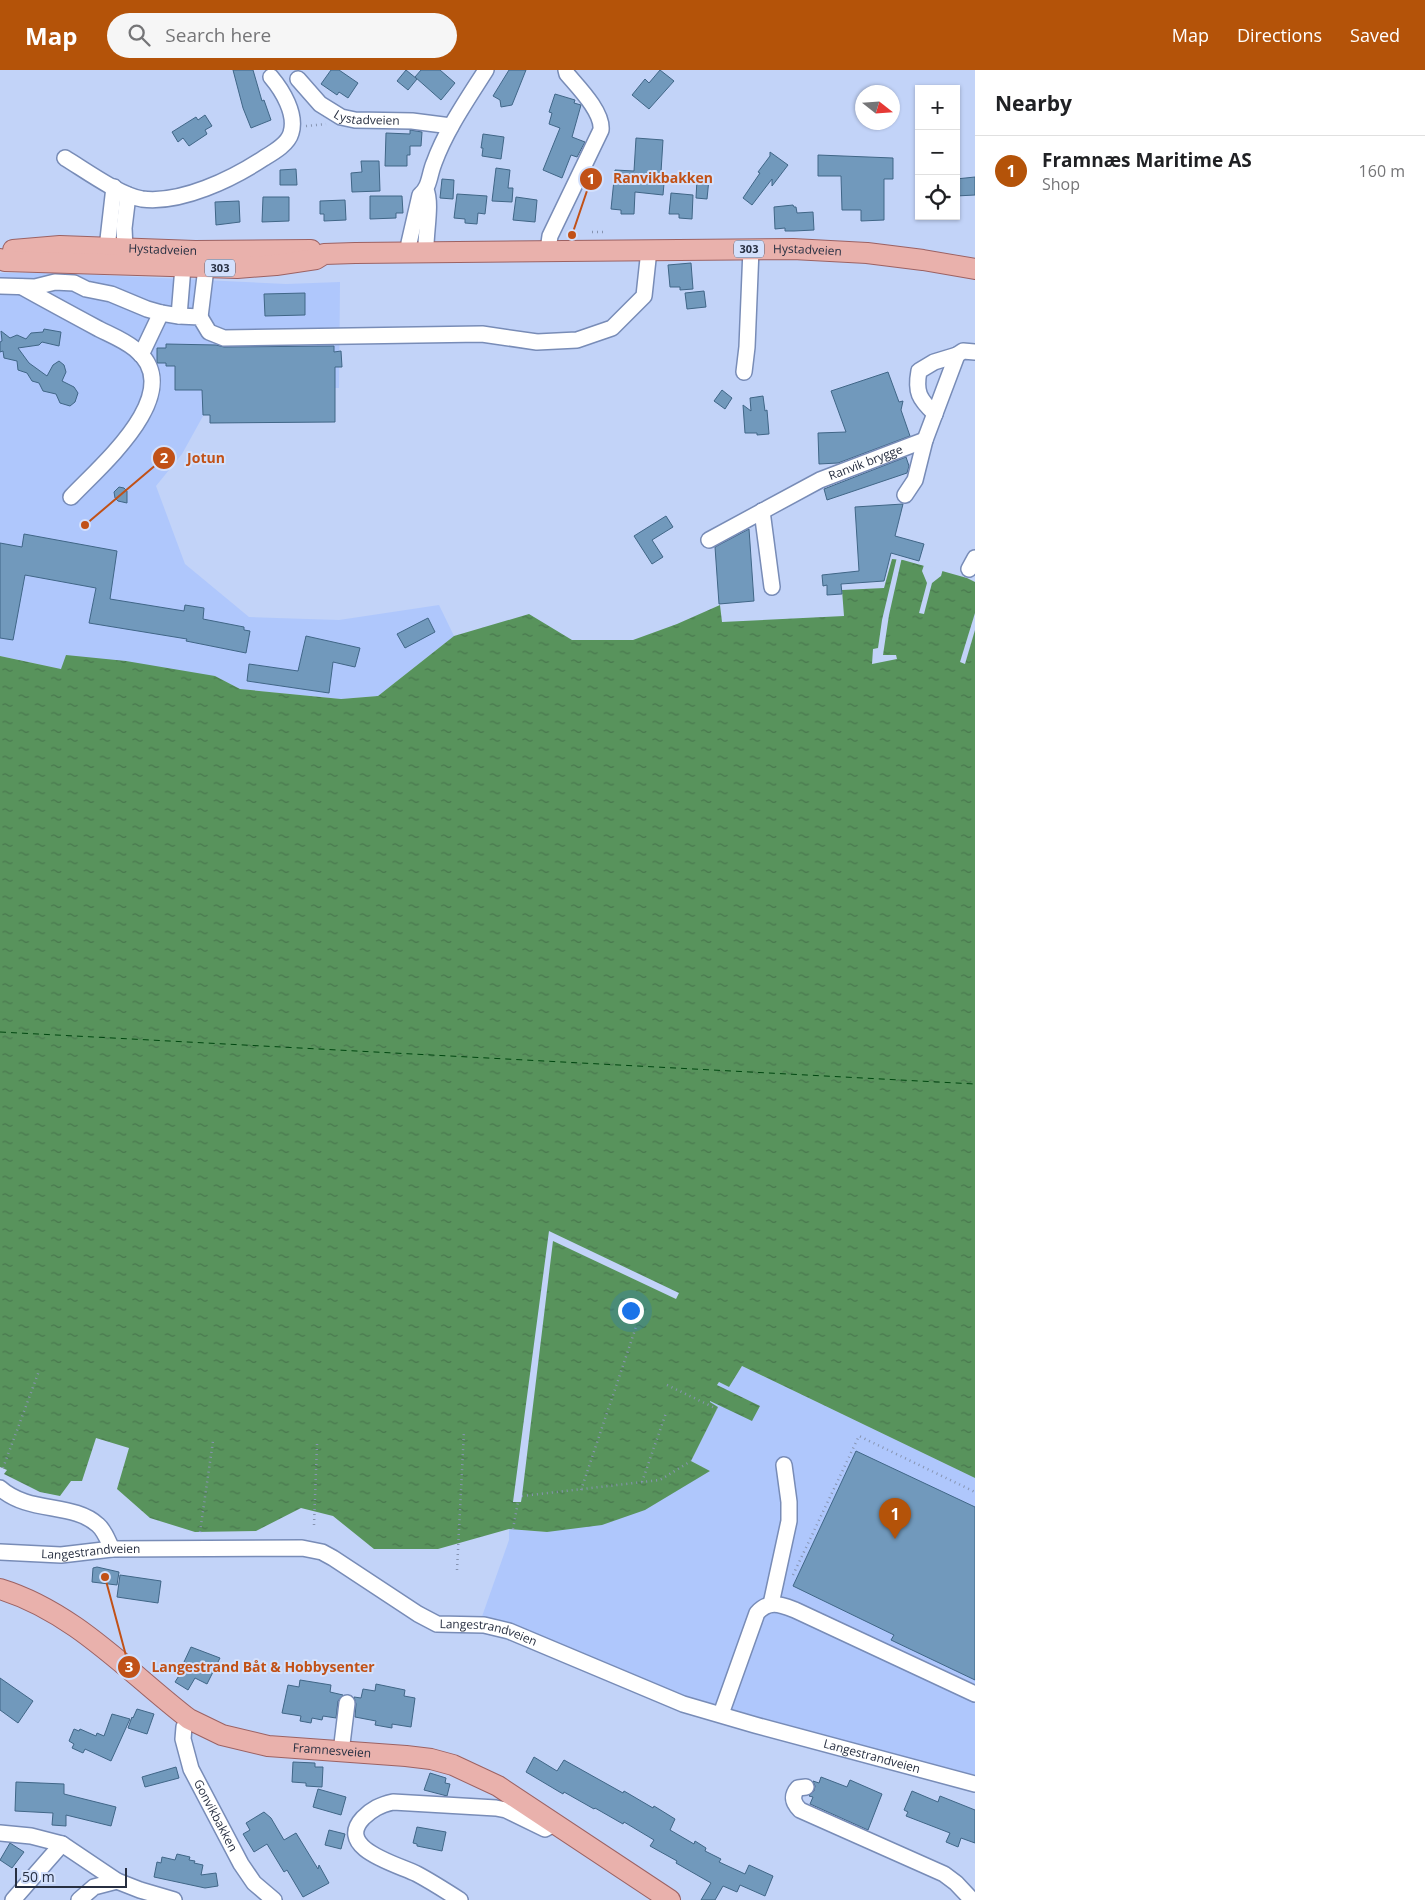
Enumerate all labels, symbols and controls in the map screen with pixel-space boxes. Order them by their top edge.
search box [107,13,457,58]
text: Map [25,19,77,52]
icon: search [125,21,153,49]
text: Search here [165,22,271,48]
text: Map [1172,23,1209,47]
text: Directions [1237,23,1322,47]
text: Saved [1350,23,1400,47]
north arrow [855,85,900,130]
map controls [915,85,960,220]
button: + [915,85,960,130]
text: Nearby [995,89,1072,117]
street label: Lystadveien [331,106,400,129]
button: − [915,130,960,175]
text: Framnæs Maritime AS [1042,147,1252,173]
text: 1 [1006,160,1016,182]
text: 160 m [1359,160,1405,182]
callout: Ranvikbakken [578,164,723,193]
text: 1 [587,168,595,188]
text: Ranvikbakken [613,168,713,187]
text: Shop [1042,173,1080,195]
button: locate [915,175,960,220]
street label: Hystadveien [128,240,197,259]
road number: 303 [734,240,764,258]
street label: Hystadveien [773,240,842,260]
road number: 303 [205,260,235,277]
street label: Ranvik brygge [826,440,905,484]
callout: Jotun [152,444,235,473]
text: 2 [160,447,169,467]
text: Jotun [185,448,225,467]
your location [618,1298,644,1324]
pin: 1 [879,1498,911,1539]
street label: Langestrandveien [41,1540,140,1563]
street label: Langestrandveien [439,1615,540,1650]
callout: Langestrand Båt & Hobbysenter [116,1653,385,1682]
text: 3 [125,1656,133,1676]
text: Langestrand Båt & Hobbysenter [151,1657,375,1676]
street label: Langestrandveien [822,1735,922,1777]
street label: Framnesveien [292,1739,372,1761]
street label: Gonvikbakken [190,1776,242,1854]
scale bar [15,1865,128,1888]
text: 50 m [22,1867,55,1886]

